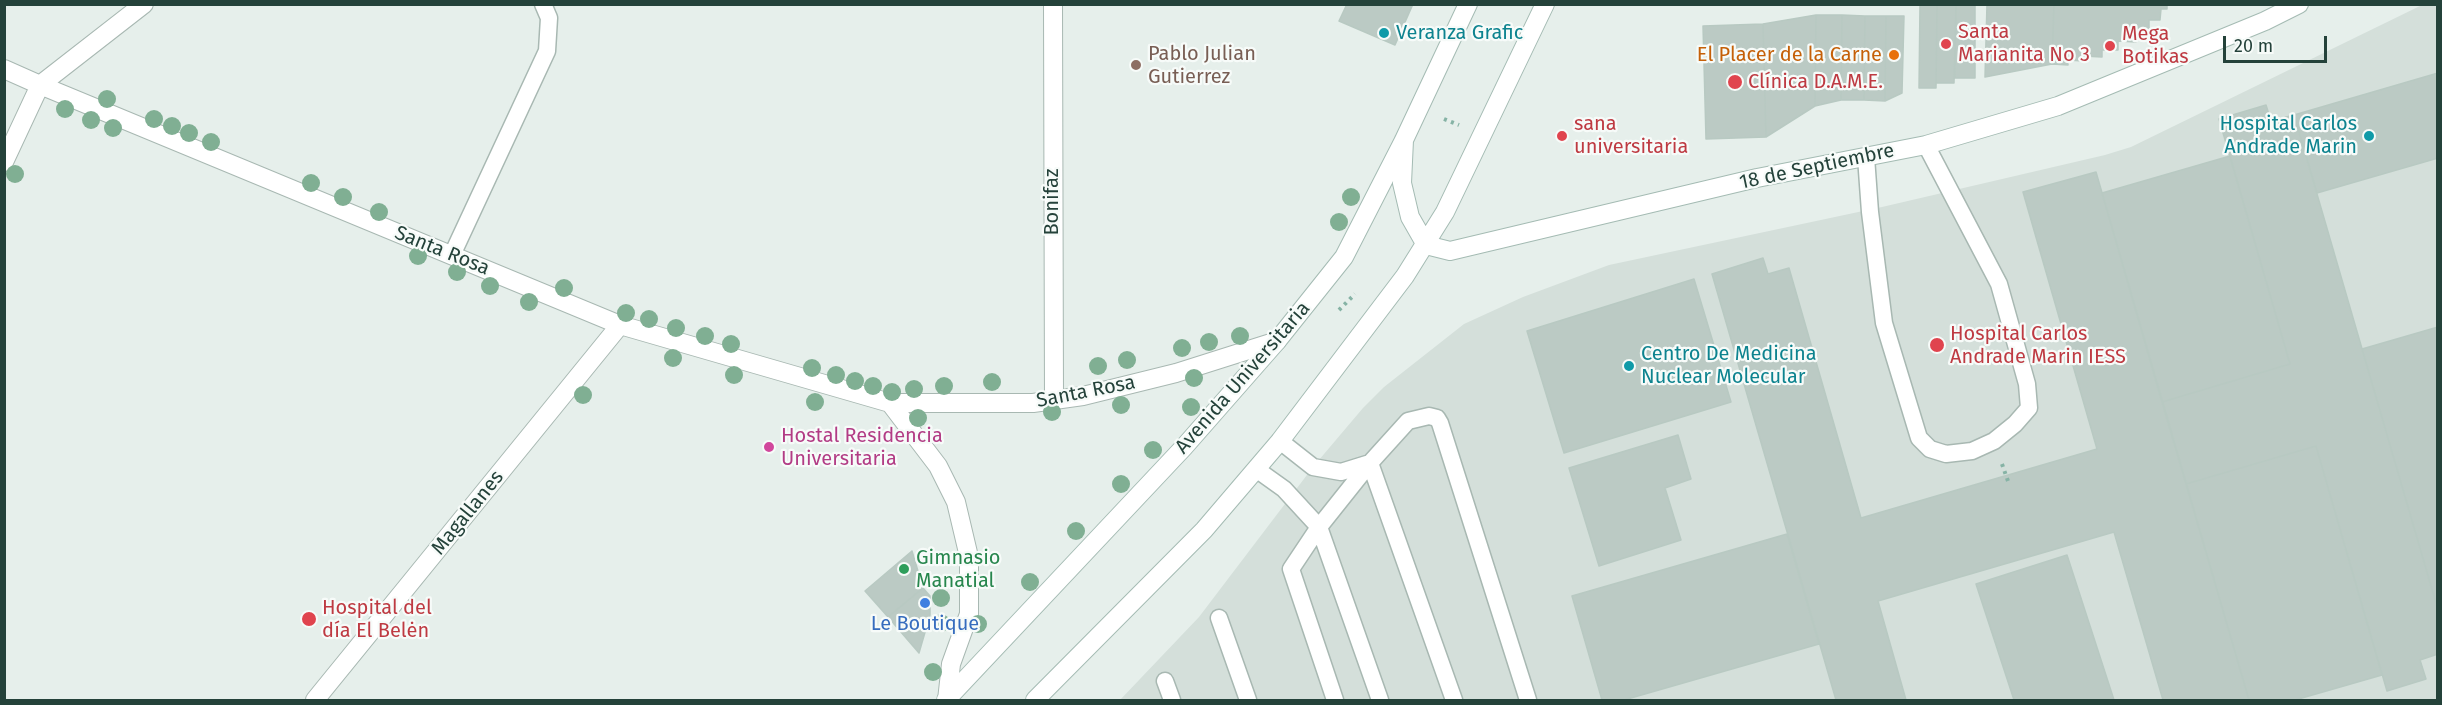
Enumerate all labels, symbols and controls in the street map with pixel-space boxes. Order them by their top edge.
place label: Santa Marianita No 3 [1958,20,2090,67]
place label: Veranza Grafic [1396,21,1523,45]
place label: Mega Botikas [2122,22,2189,69]
scale bar [2226,24,2330,62]
marker: Veranza Grafic [1377,26,1391,40]
text: 20 m [2234,35,2273,57]
marker: Santa Marianita No 3 [1939,37,1953,51]
marker: Mega Botikas [2103,39,2117,53]
place label: Pablo Julian Gutierrez [1148,42,1256,89]
place label: El Placer de la Carne [1697,43,1882,67]
marker: El Placer de la Carne [1887,48,1901,62]
marker: Pablo Julian Gutierrez [1129,58,1143,72]
place label: Clínica D.A.M.E. [1748,70,1883,94]
marker: Clínica D.A.M.E. [1726,73,1744,91]
place label: sana universitaria [1574,112,1688,159]
place label: Hospital Carlos Andrade Marin [2220,112,2357,159]
marker: sana universitaria [1555,129,1569,143]
marker: Hospital Carlos Andrade Marin [2362,129,2376,143]
street label: 18 de Septiembre [1737,139,1897,195]
street label: Bonifaz [1040,168,1064,236]
street label: Santa Rosa [391,221,493,281]
street label: Avenida Universitaria [1170,297,1316,459]
place label: Hospital Carlos Andrade Marin IESS [1950,322,2126,369]
marker: Hospital Carlos Andrade Marin IESS [1928,336,1946,354]
place label: Centro De Medicina Nuclear Molecular [1641,342,1817,389]
marker: Centro De Medicina Nuclear Molecular [1622,359,1636,373]
street label: Santa Rosa [1035,371,1137,413]
place label: Hostal Residencia Universitaria [781,424,943,471]
marker: Hostal Residencia Universitaria [762,440,776,454]
street label: Magallanes [427,466,509,560]
place label: Gimnasio Manatial [916,546,1000,593]
marker: Gimnasio Manatial [897,562,911,576]
place label: Hospital del día El Belėn [322,596,432,643]
marker: Le Boutique [918,596,932,610]
marker: Hospital del día El Belėn [300,610,318,628]
place label: Le Boutique [871,612,979,636]

